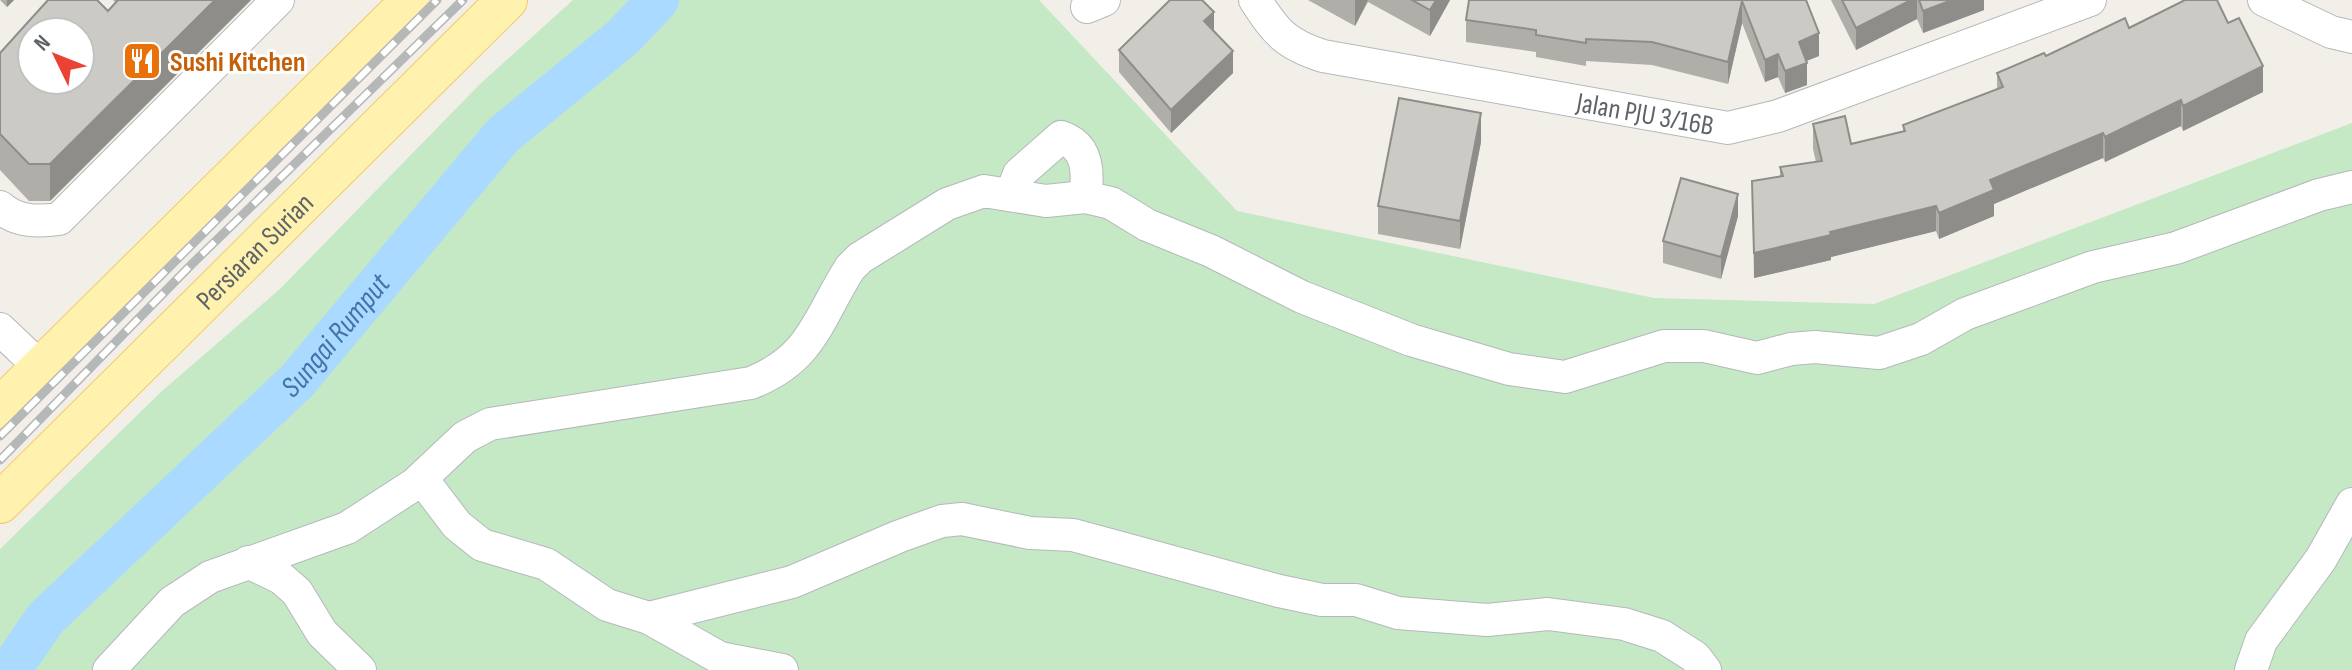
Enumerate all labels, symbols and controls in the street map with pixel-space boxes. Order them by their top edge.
north arrow [16,16,96,96]
text: N [29,30,56,57]
restaurant icon: Sushi Kitchen [121,40,163,82]
place label: Sushi Kitchen [170,46,305,79]
street label: Jalan PJU 3/16B [1573,86,1716,143]
street label: Persiaran Surian [190,187,321,317]
water label: Sungai Rumput [274,266,399,405]

